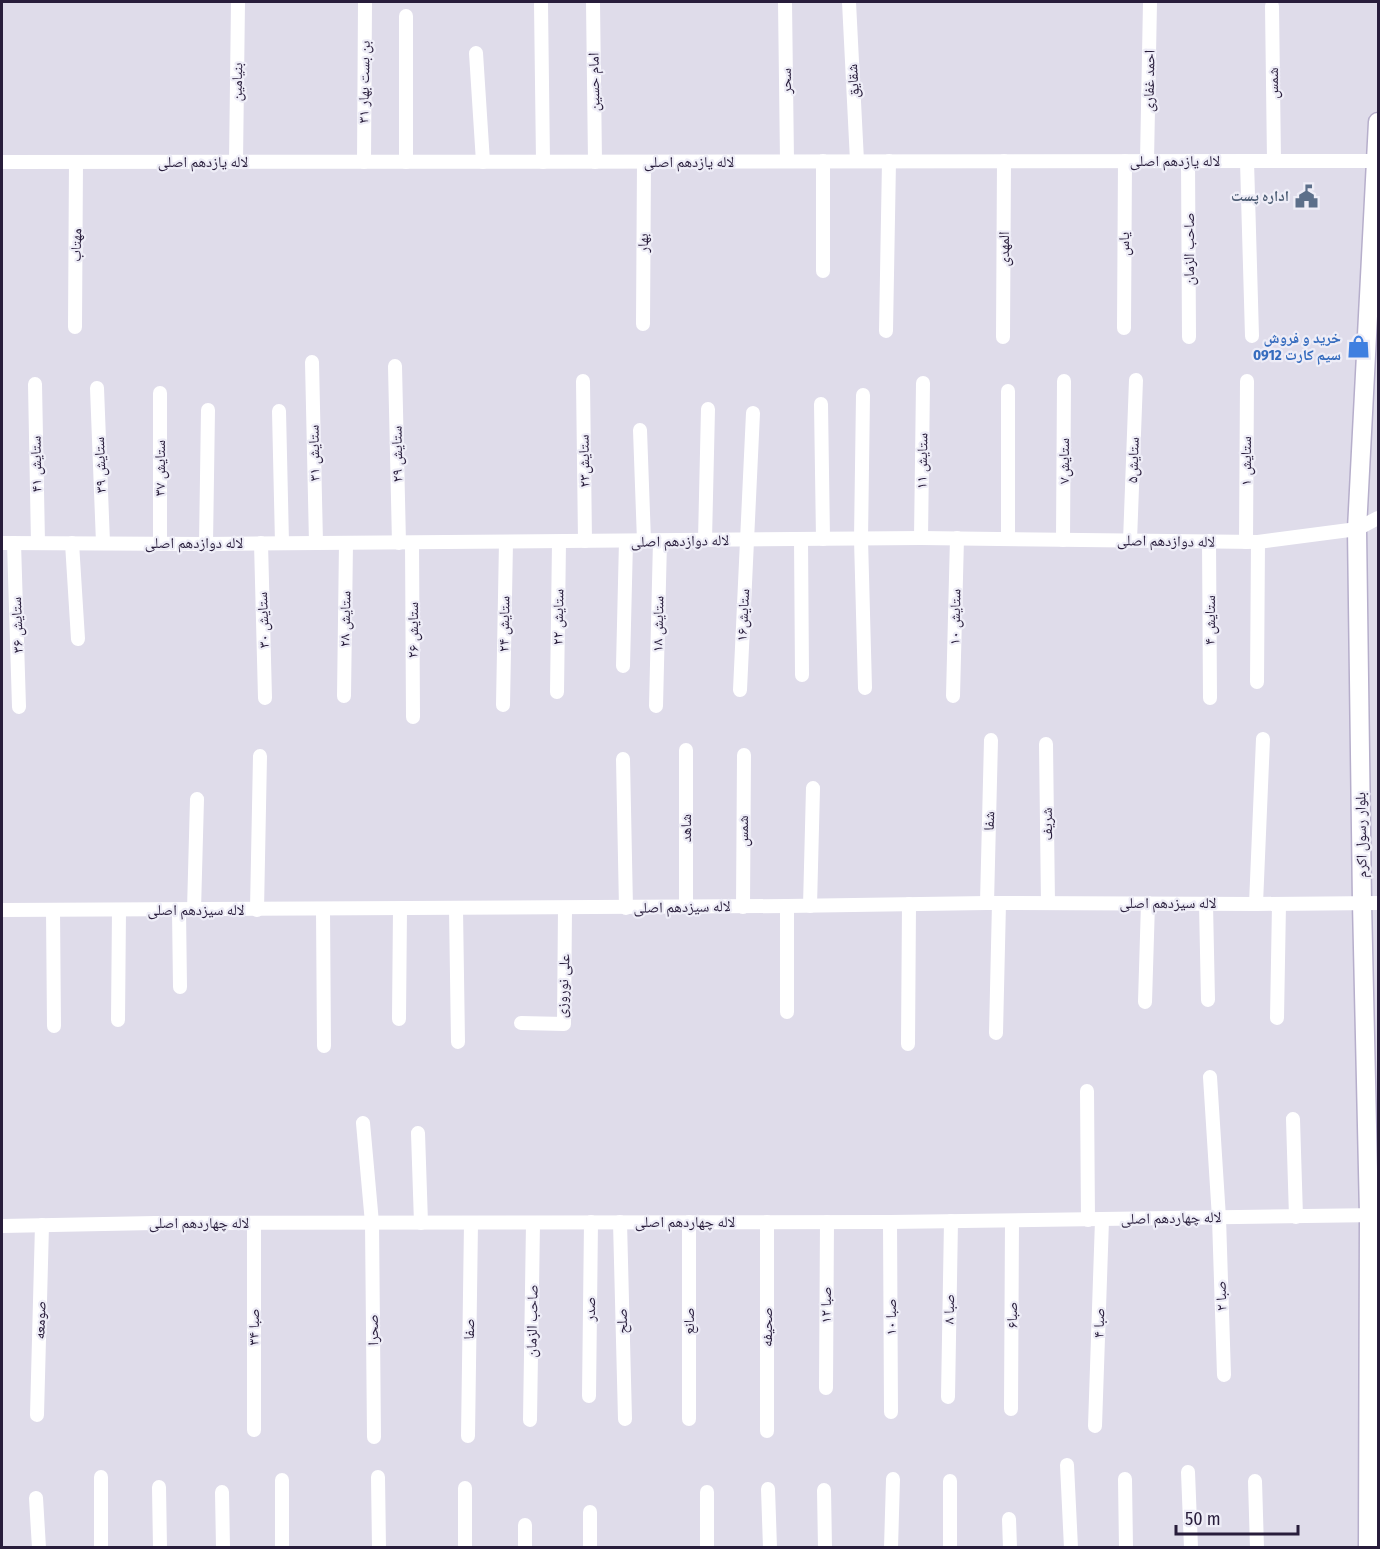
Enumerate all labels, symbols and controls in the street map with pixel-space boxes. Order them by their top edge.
street label: بن بست بهار ٣١ [354,40,375,124]
street label: احمد غفاری [1139,50,1160,112]
street label: امام حسین [584,52,605,112]
street label: بنیامین [228,62,247,102]
street label: شقایق [843,63,864,99]
street label: شمس [1264,67,1283,99]
street label: سحر [777,68,795,95]
street label: لاله یازدهم اصلی [1130,152,1220,171]
street label: لاله یازدهم اصلی [158,153,248,172]
street label: لاله یازدهم اصلی [644,153,734,172]
public building icon: اداره پست [1294,183,1320,209]
place label: اداره پست [1231,187,1289,205]
street label: صاحب الزمان [1180,212,1199,286]
street label: مهتاب [67,228,85,262]
street label: المهدی [995,231,1014,267]
street label: یاس [1115,232,1134,256]
street label: بهار [634,233,652,254]
place label: خرید و فروش سیم کارت 0912 [1253,329,1341,365]
shop icon: خرید و فروش سیم کارت 0912 [1346,334,1372,360]
street label: ستایش ۳۱ [305,424,324,481]
street label: ستایش ۲۹ [388,425,407,482]
street label: ستایش ۱۱ [913,432,932,489]
street label: ستایش۲۳ [575,434,594,488]
street label: ستایش ۴۱ [27,435,46,492]
street label: ستایش ۳۹ [90,436,111,494]
street label: ستایش۵ [1123,436,1144,483]
street label: ستایش ۱ [1237,436,1256,486]
street label: ستایش۷ [1055,438,1074,484]
street label: ستایش ۳۷ [151,440,170,496]
street label: لاله دوازدهم اصلی [631,531,729,552]
street label: لاله دوازدهم اصلی [1117,531,1215,552]
street label: لاله دوازدهم اصلی [145,534,243,553]
street label: ستایش ۲۲ [549,588,568,645]
street label: ستایش۱۶ [733,588,754,642]
street label: ستایش ۱۰ [946,588,965,645]
street label: ستایش ۲۸ [336,590,355,647]
street label: ستایش ۳۰ [253,591,274,649]
street label: ستایش ۲۴ [495,595,514,652]
street label: ستایش ۱۸ [649,595,668,652]
street label: ستایش ۴ [1201,595,1220,645]
street label: ستایش ۳۶ [7,596,28,654]
street label: ستایش ۲۶ [404,602,423,658]
street label: بلوار رسول اکرم [1351,792,1372,878]
street label: شریف [1038,807,1056,841]
street label: شفا [980,811,998,831]
street label: شاهد [677,814,695,842]
street label: شمس [734,815,753,847]
street label: لاله سیزدهم اصلی [1119,894,1217,913]
street label: لاله سیزدهم اصلی [633,897,731,918]
street label: لاله سیزدهم اصلی [147,901,245,920]
street label: علی نوروزی [552,953,575,1019]
street label: لاله چهاردهم اصلی [1120,1208,1222,1229]
street label: لاله چهاردهم اصلی [635,1213,735,1232]
street label: لاله چهاردهم اصلی [149,1214,249,1233]
street label: صبا ۲ [1211,1281,1231,1311]
street label: صاحب الزمان [522,1284,543,1358]
street label: صبا ۱۲ [817,1287,835,1323]
street label: صبا ۸ [940,1294,958,1324]
street label: صدر [581,1296,599,1323]
street label: صبا ۱۰ [882,1299,900,1335]
street label: صومعه [30,1300,50,1340]
street label: صبا۶ [1003,1302,1021,1328]
street label: صحیفه [758,1307,776,1347]
street label: صلح [613,1308,632,1334]
street label: صانع [680,1308,699,1334]
street label: صبا ۴ [1089,1308,1109,1338]
street label: صبا ۳۴ [245,1309,263,1345]
street label: صحرا [364,1314,382,1346]
street label: صفا [460,1318,478,1340]
scale bar [1176,1498,1298,1536]
text: 50 m [1185,1508,1221,1530]

